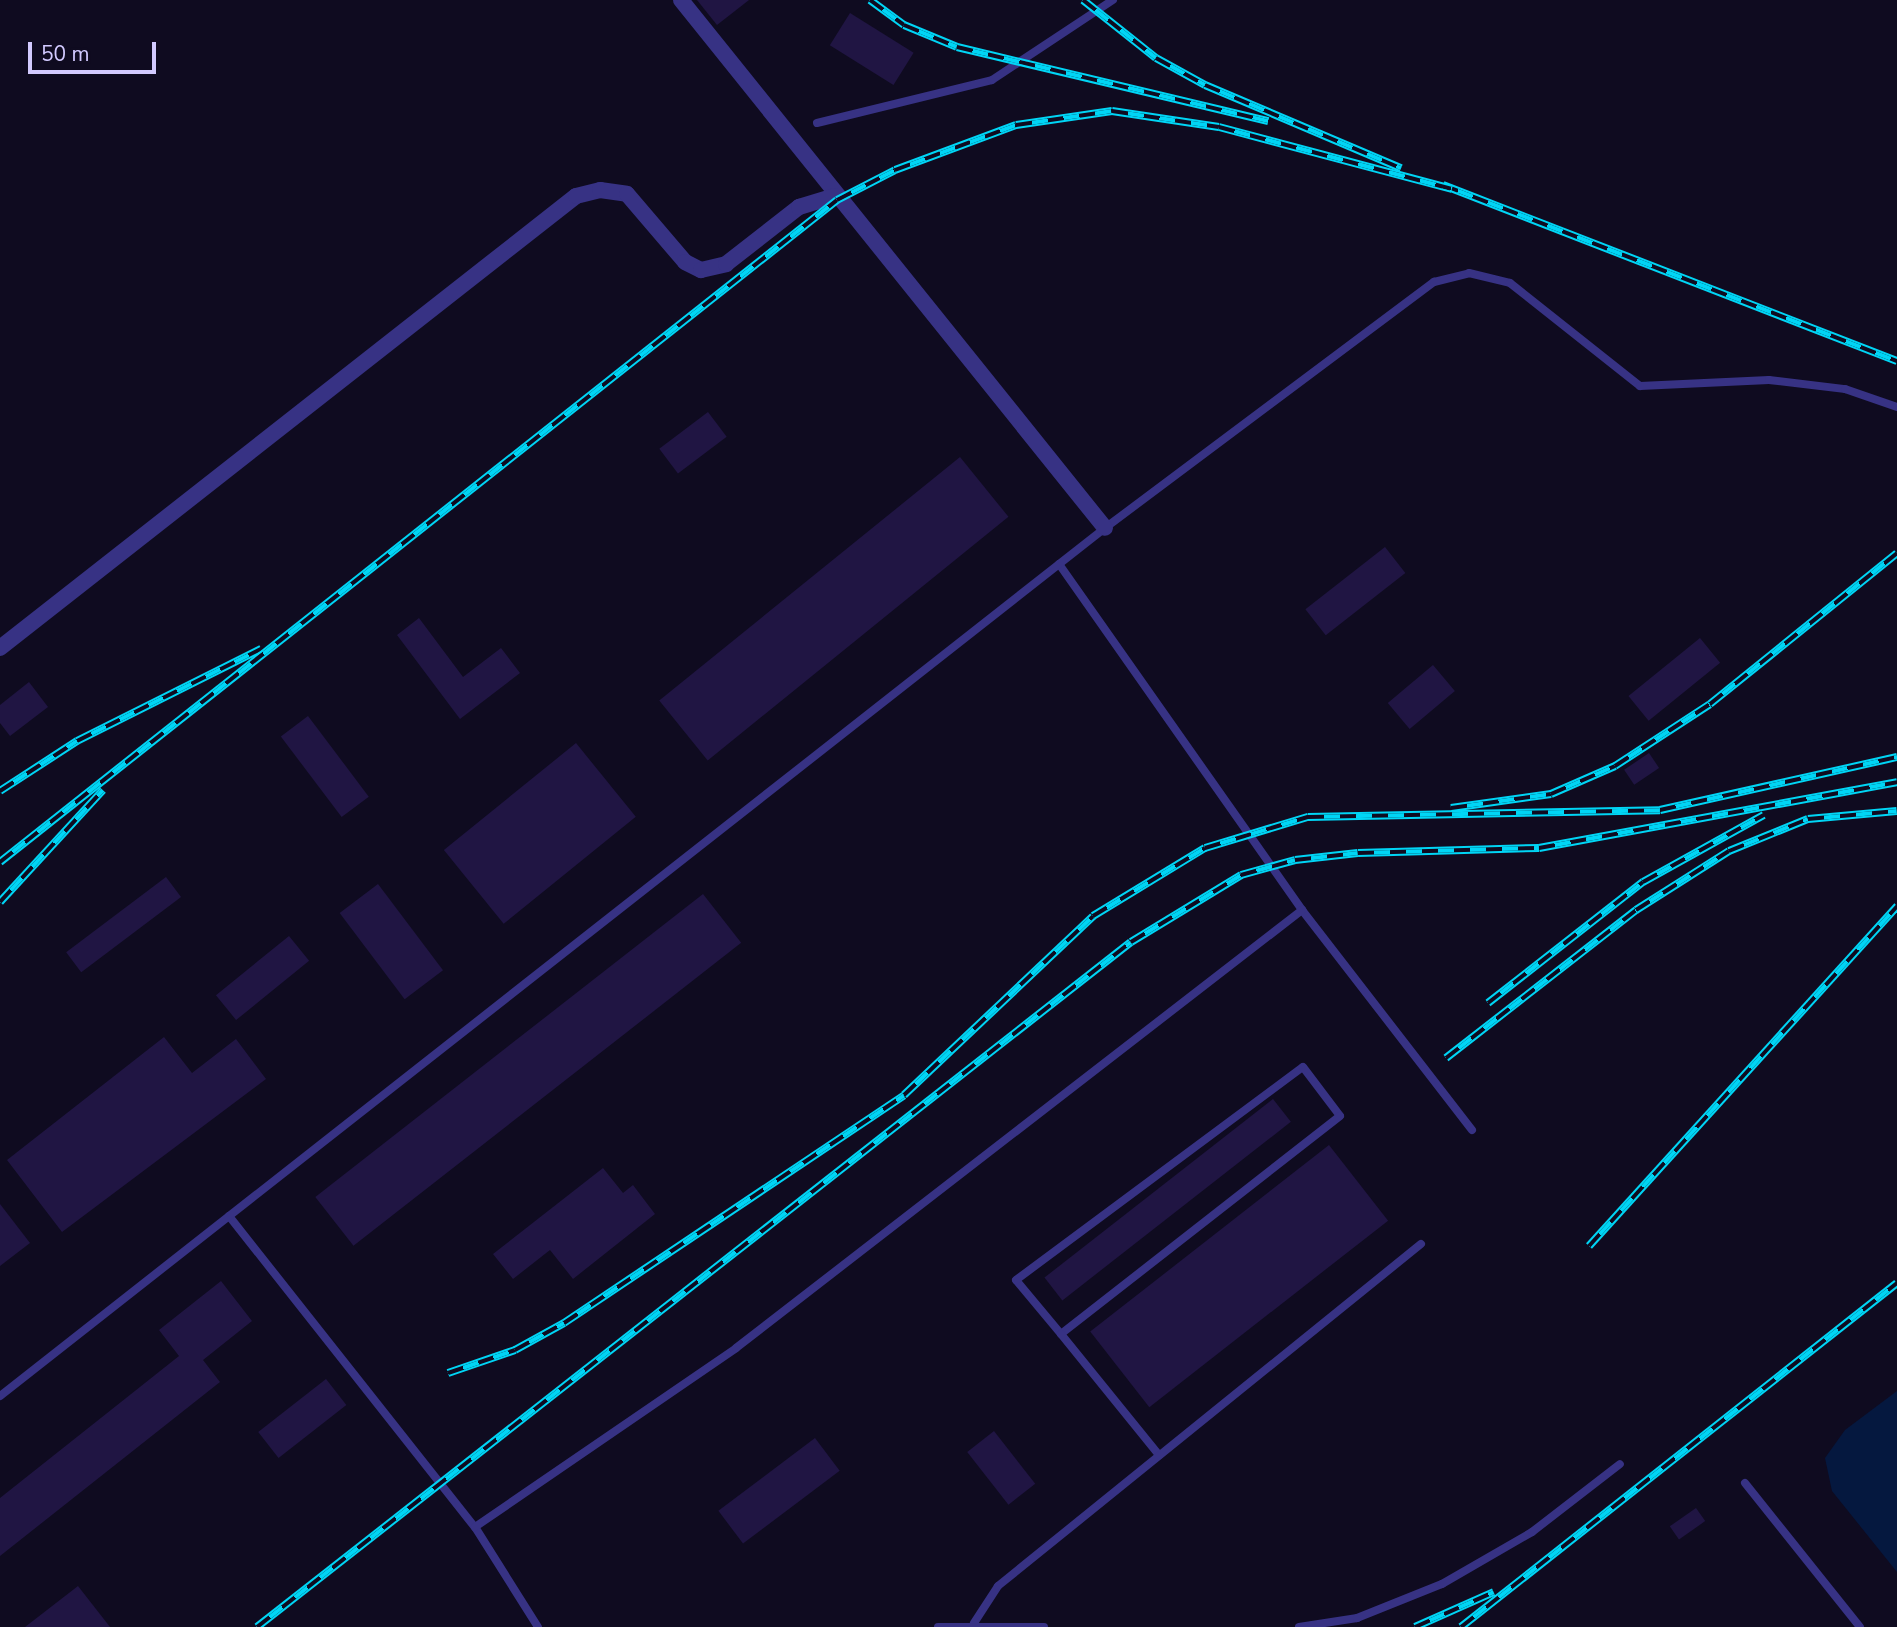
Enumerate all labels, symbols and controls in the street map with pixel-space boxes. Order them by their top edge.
scale bar [32,28,159,72]
text: 50 m [41,40,90,68]

